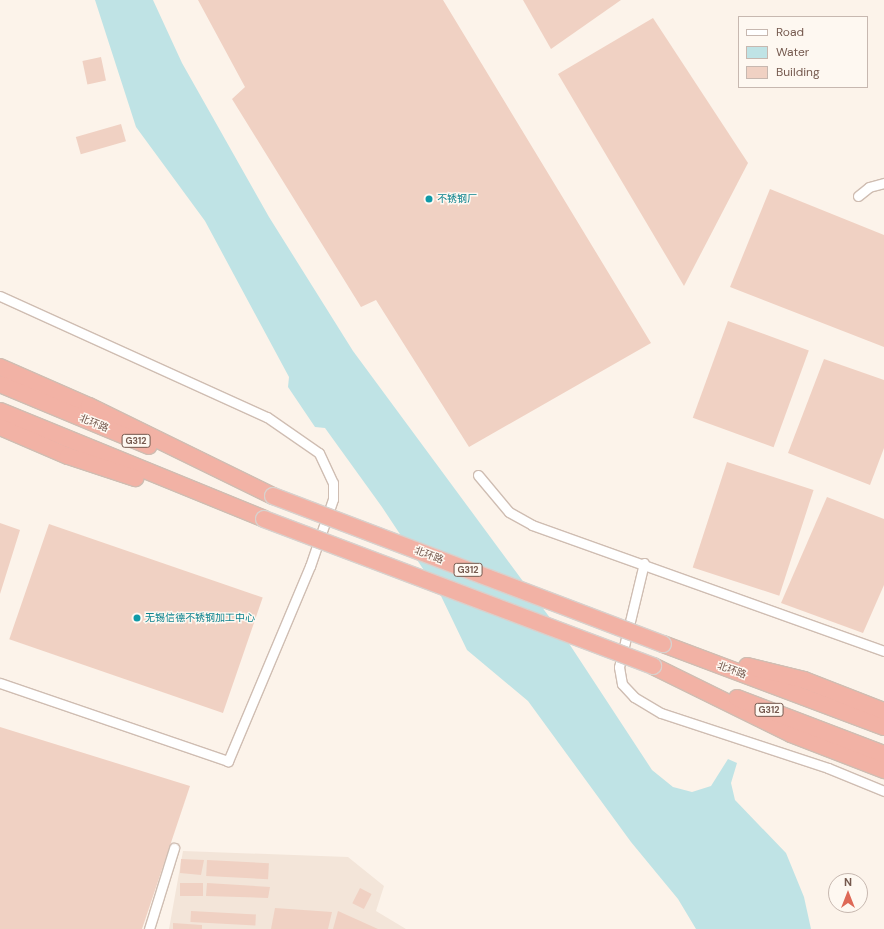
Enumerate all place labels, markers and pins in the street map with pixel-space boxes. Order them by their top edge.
place label: 不锈钢厂 [437,193,477,205]
marker: 不锈钢厂 [424,194,434,204]
place label: 无锡信德不锈钢加工中心 [145,612,255,624]
marker: 无锡信德不锈钢加工中心 [132,613,142,623]

